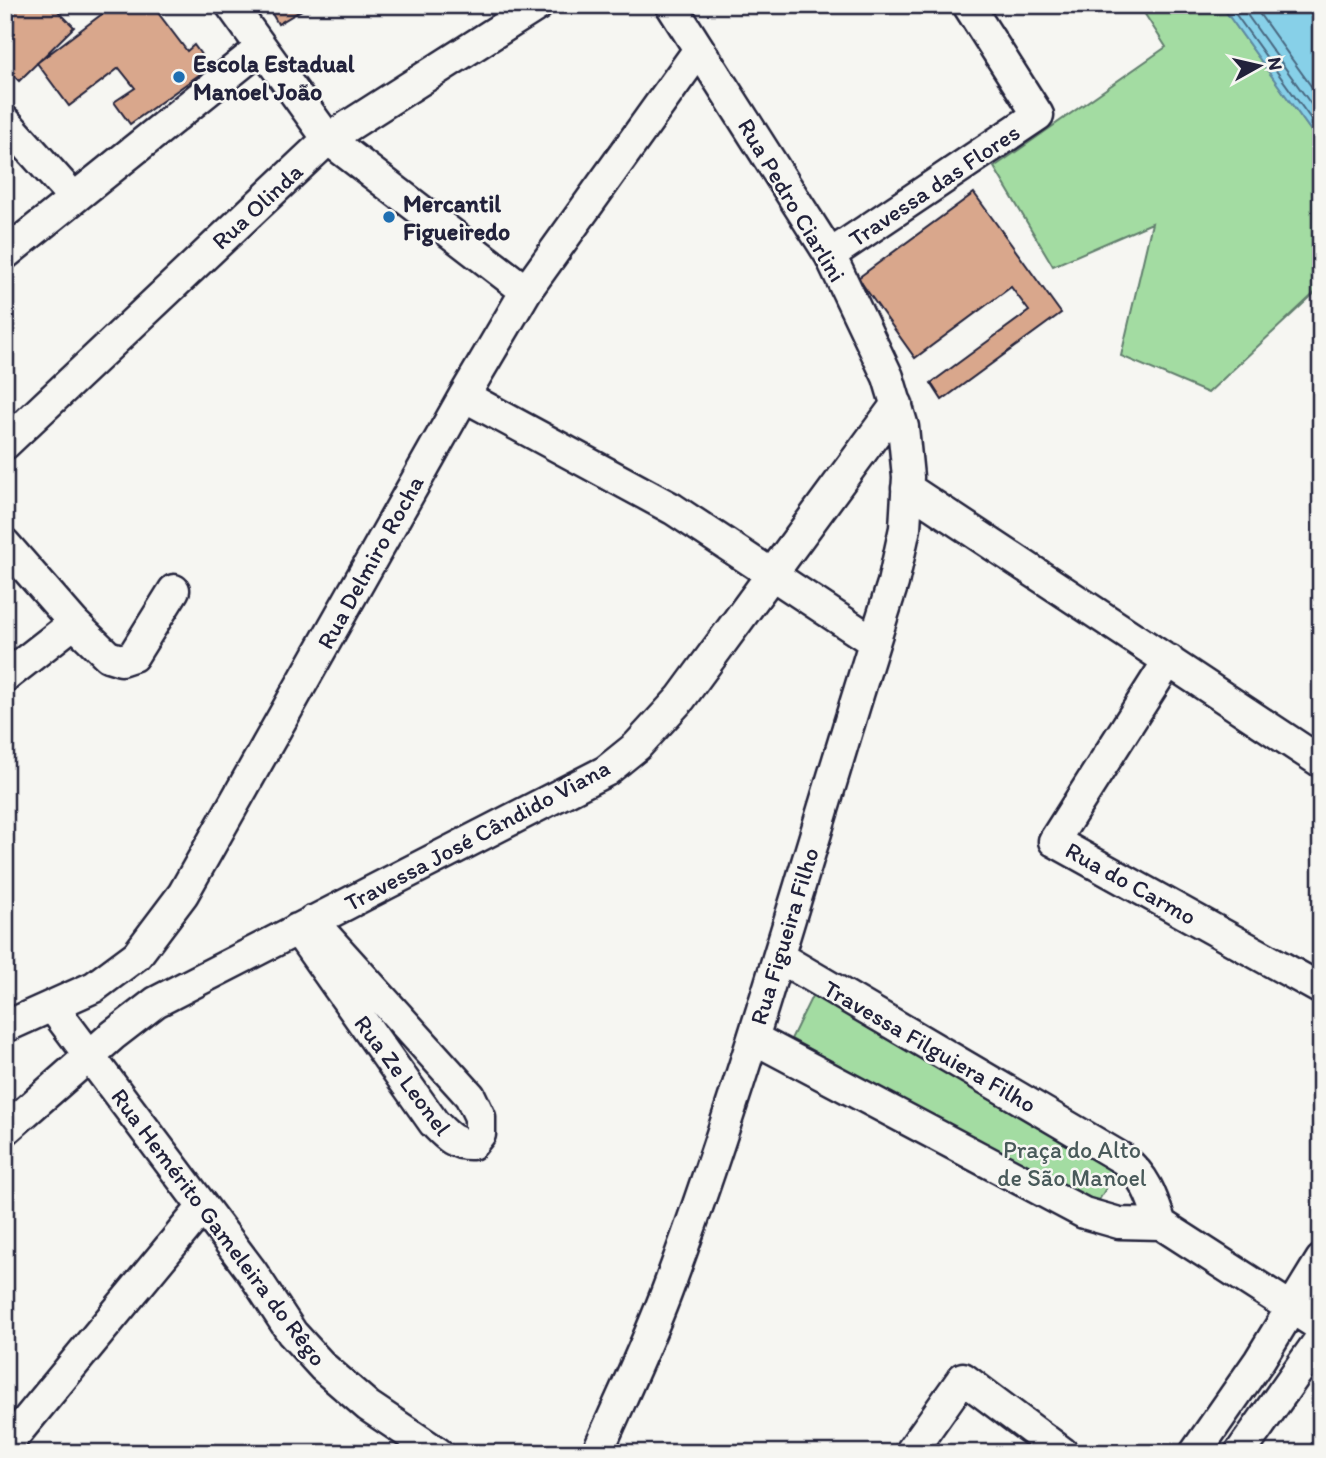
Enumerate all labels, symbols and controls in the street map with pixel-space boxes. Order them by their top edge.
north arrow [1224,32,1294,102]
place label: Escola Estadual Manoel João [193,49,355,106]
text: N [1263,56,1288,72]
marker: Escola Estadual Manoel João [171,69,187,85]
street label: Rua Pedro Ciarlini [732,113,852,287]
street label: Travessa das Flores [843,117,1025,253]
street label: Rua Olinda [206,156,309,255]
place label: Mercantil Figueiredo [403,189,510,247]
marker: Mercantil Figueiredo [381,209,397,225]
street label: Rua Delmiro Rocha [310,470,430,654]
street label: Travessa José Cândido Viana [339,753,615,917]
street label: Rua do Carmo [1060,835,1202,931]
street label: Rua Figueira Filho [743,844,825,1028]
street label: Travessa Filguiera Filho [818,973,1042,1119]
street label: Rua Ze Leonel [348,1009,458,1141]
street label: Rua Hemérito Gameleira do Rêgo [105,1082,333,1372]
park label: Praça do Alto de São Manoel [997,1135,1147,1192]

